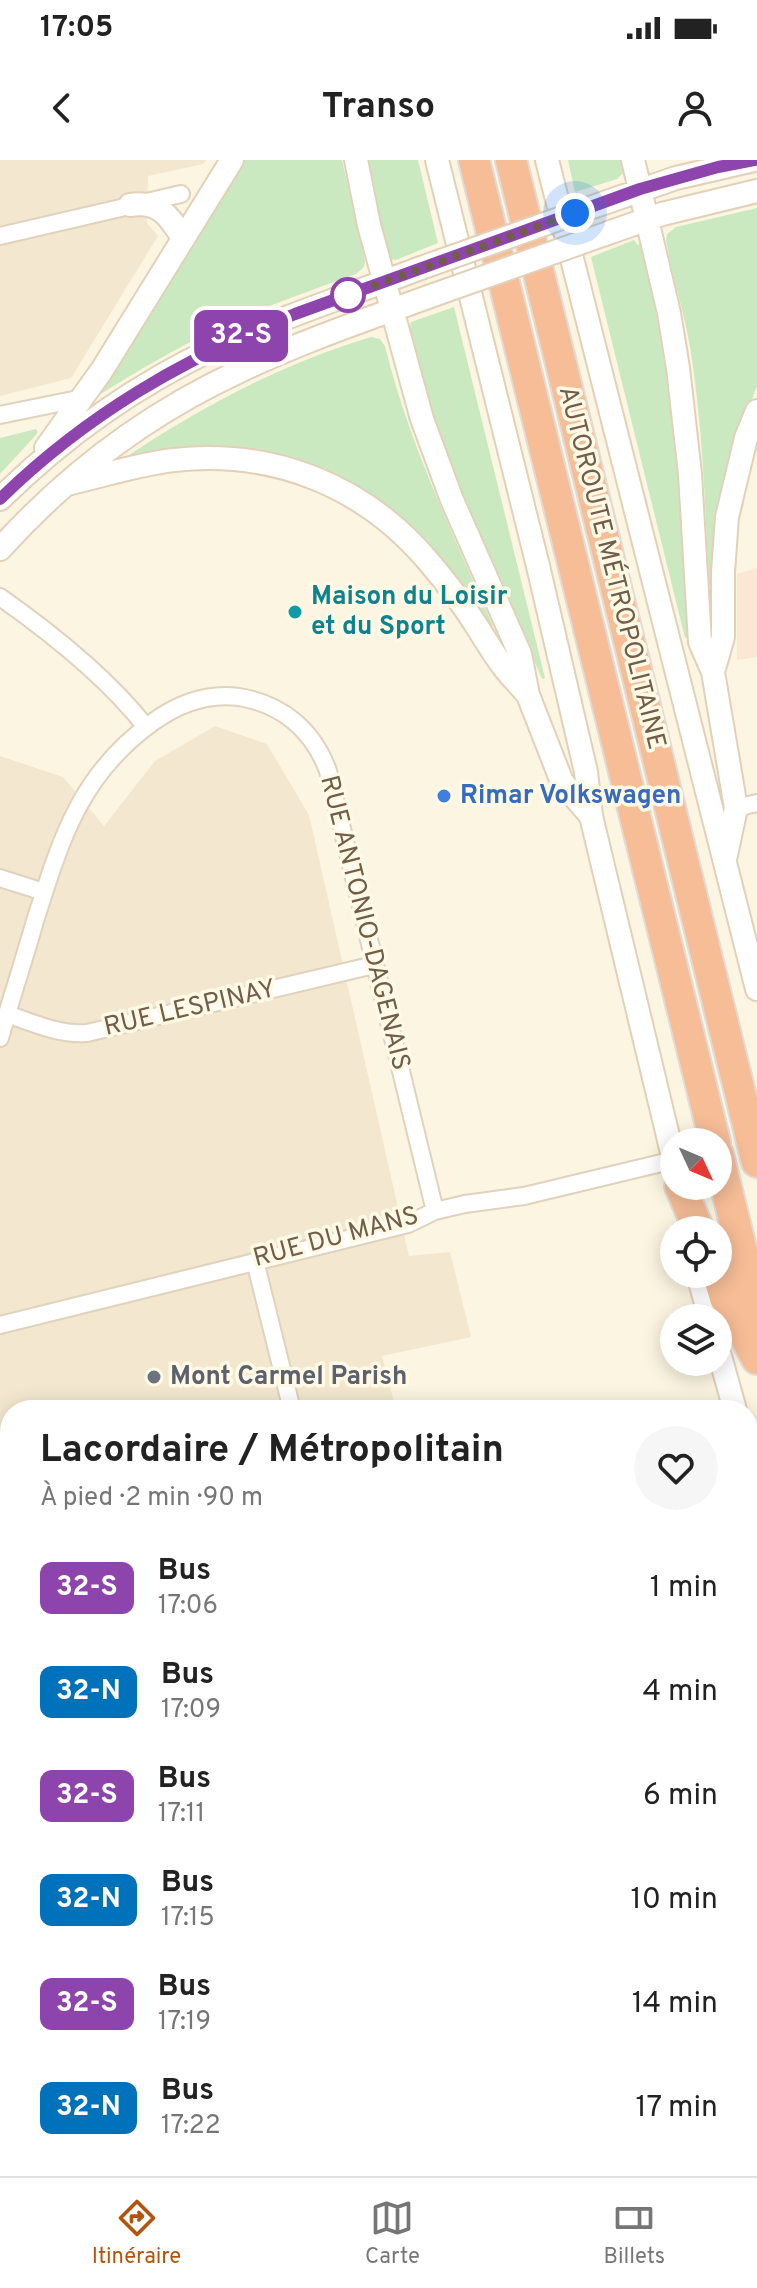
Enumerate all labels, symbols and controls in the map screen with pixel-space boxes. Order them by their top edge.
text: 17:05 [40,10,113,47]
text: Transo [322,85,435,131]
icon: back [40,86,84,130]
icon: person [673,86,717,130]
your location [555,193,595,233]
unlabelled marker [331,278,365,312]
line badge: 32-S [185,310,297,362]
text: 32-S [210,318,272,354]
street label: AUTOROUTE MÉTROPOLITAINE [550,382,674,753]
place label: Maison du Loisir et du Sport [311,581,508,644]
marker: Maison du Loisir et du Sport [286,603,304,621]
street label: RUE ANTONIO-DAGENAIS [311,772,417,1074]
place label: Rimar Volkswagen [460,780,682,813]
marker: Rimar Volkswagen [435,787,453,805]
street label: RUE LESPINAY [101,973,279,1045]
north arrow [660,1128,732,1200]
map controls [660,1128,732,1376]
street label: RUE DU MANS [250,1200,422,1276]
button: locate [660,1216,732,1288]
button: layers [660,1304,732,1376]
place label: Mont Carmel Parish [170,1361,407,1394]
marker: Mont Carmel Parish [145,1368,163,1386]
button: heart [634,1426,718,1510]
text: Lacordaire / Métropolitain [40,1427,504,1476]
text: À pied · 2 min · 90 m [40,1482,263,1515]
text: Bus [158,1553,211,1590]
text: 32-S [56,1570,118,1606]
text: 1 min [650,1570,718,1607]
text: 17:06 [158,1590,218,1623]
text: Bus [161,1657,214,1694]
text: 32-N [56,1674,121,1710]
text: 4 min [642,1674,718,1711]
text: 17:09 [161,1694,221,1727]
text: Bus [158,1761,211,1798]
text: 32-S [56,1778,118,1814]
text: 6 min [643,1778,718,1815]
text: 17:11 [158,1798,205,1831]
text: Bus [161,1865,214,1902]
text: 32-N [56,1882,121,1918]
text: 10 min [631,1882,718,1919]
text: 17:15 [161,1902,215,1935]
text: Bus [158,1969,211,2006]
text: 32-S [56,1986,118,2022]
text: 14 min [632,1986,718,2023]
text: 17:19 [158,2006,211,2039]
text: Bus [161,2073,214,2110]
text: 32-N [56,2090,121,2126]
text: 17 min [635,2090,718,2127]
text: 17:22 [161,2110,221,2143]
tab: Itinéraire [92,2196,181,2271]
tab: Carte [365,2196,420,2271]
tab: Billets [604,2196,665,2271]

